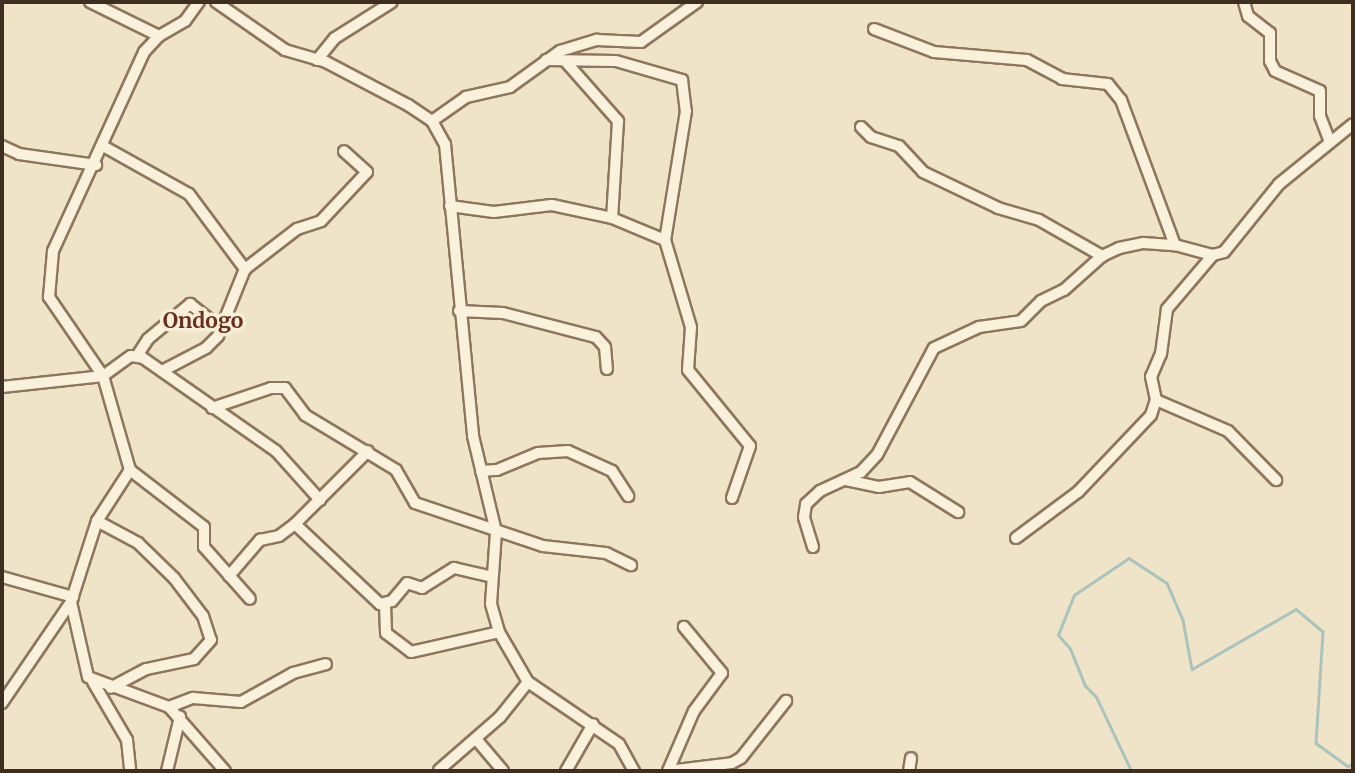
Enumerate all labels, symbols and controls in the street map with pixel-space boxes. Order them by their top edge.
district label: Ondogo [163,308,243,334]

